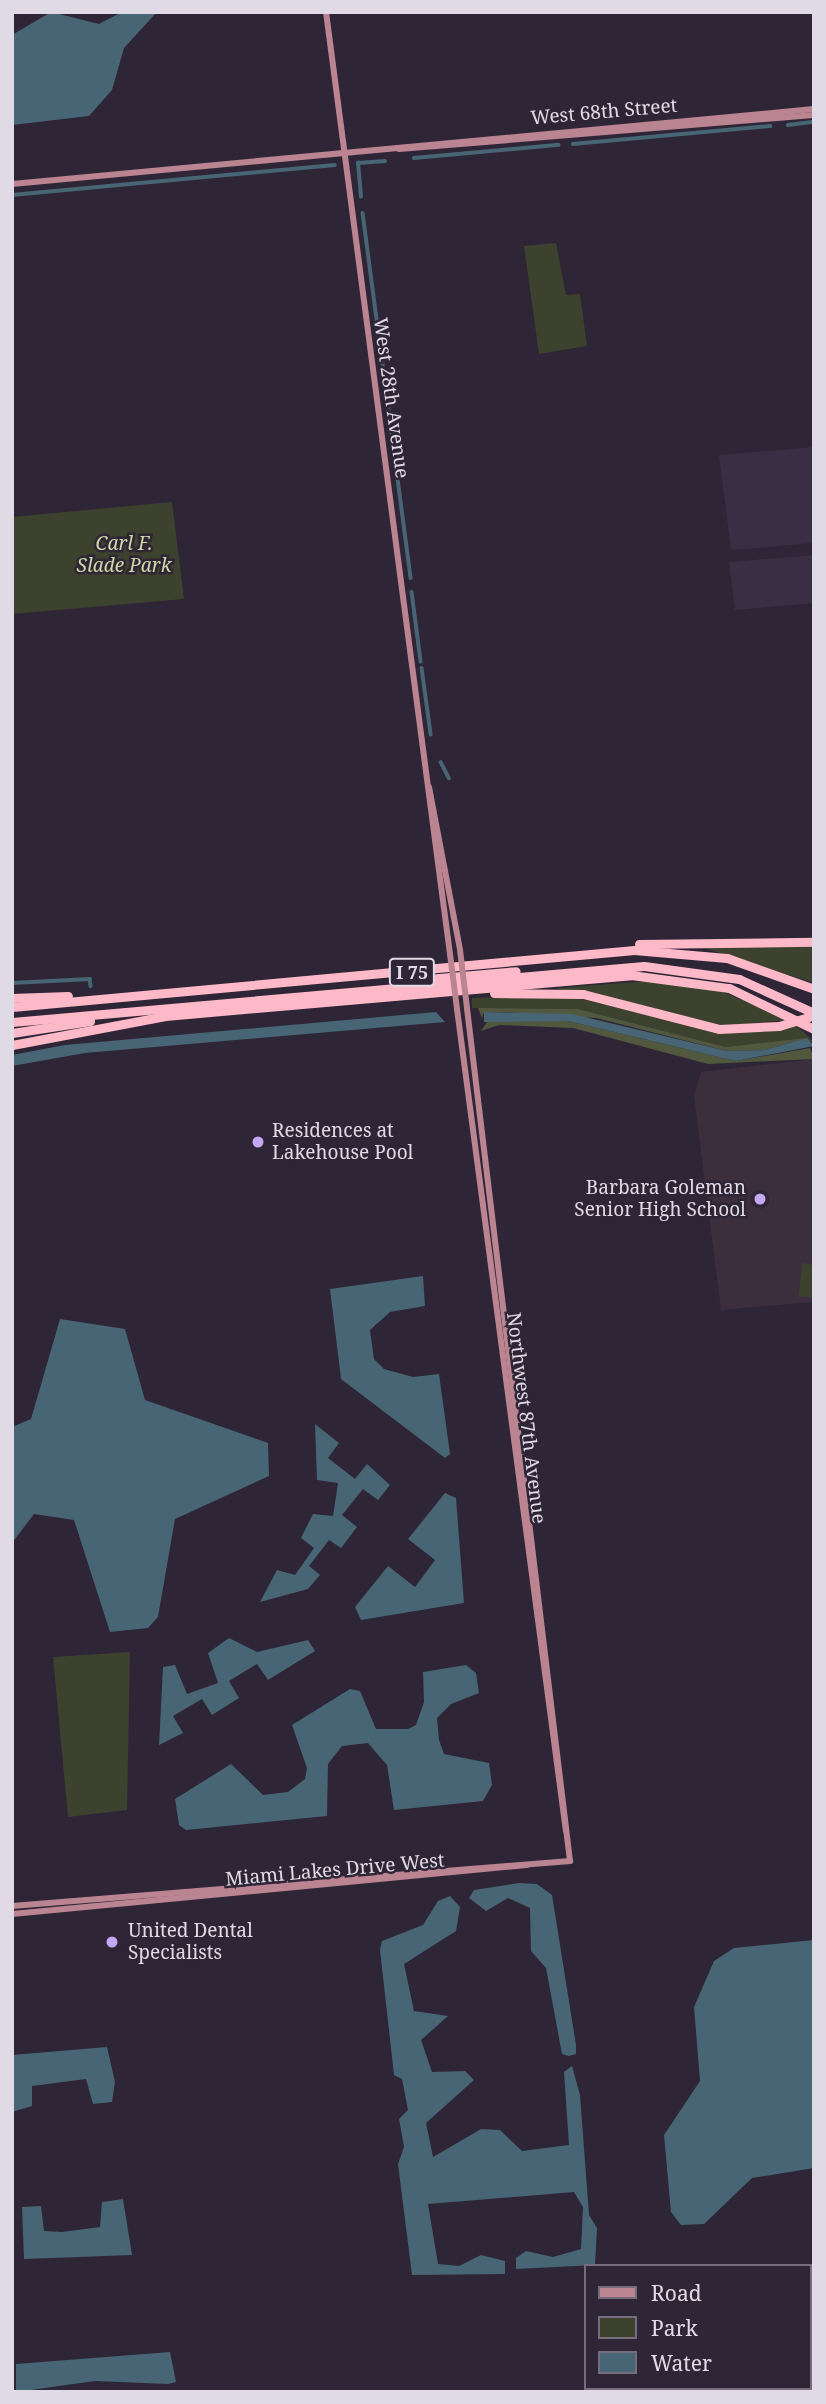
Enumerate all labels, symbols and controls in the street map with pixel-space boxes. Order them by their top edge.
street label: West 68th Street [530,94,678,130]
street label: West 28th Avenue [368,316,414,480]
park label: Carl F. Slade Park [77,533,171,577]
road number: I 75 [388,958,436,987]
place label: Residences at Lakehouse Pool [272,1120,413,1164]
marker: Residences at Lakehouse Pool [250,1134,266,1150]
place label: Barbara Goleman Senior High School [574,1177,746,1221]
marker: Barbara Goleman Senior High School [752,1191,768,1207]
street label: Northwest 87th Avenue [502,1311,550,1525]
street label: Miami Lakes Drive West [225,1849,445,1891]
place label: United Dental Specialists [128,1920,253,1964]
marker: United Dental Specialists [102,1932,122,1952]
legend [584,2264,812,2390]
text: Road [651,2279,702,2307]
text: Park [651,2314,698,2342]
text: Water [651,2349,712,2377]

